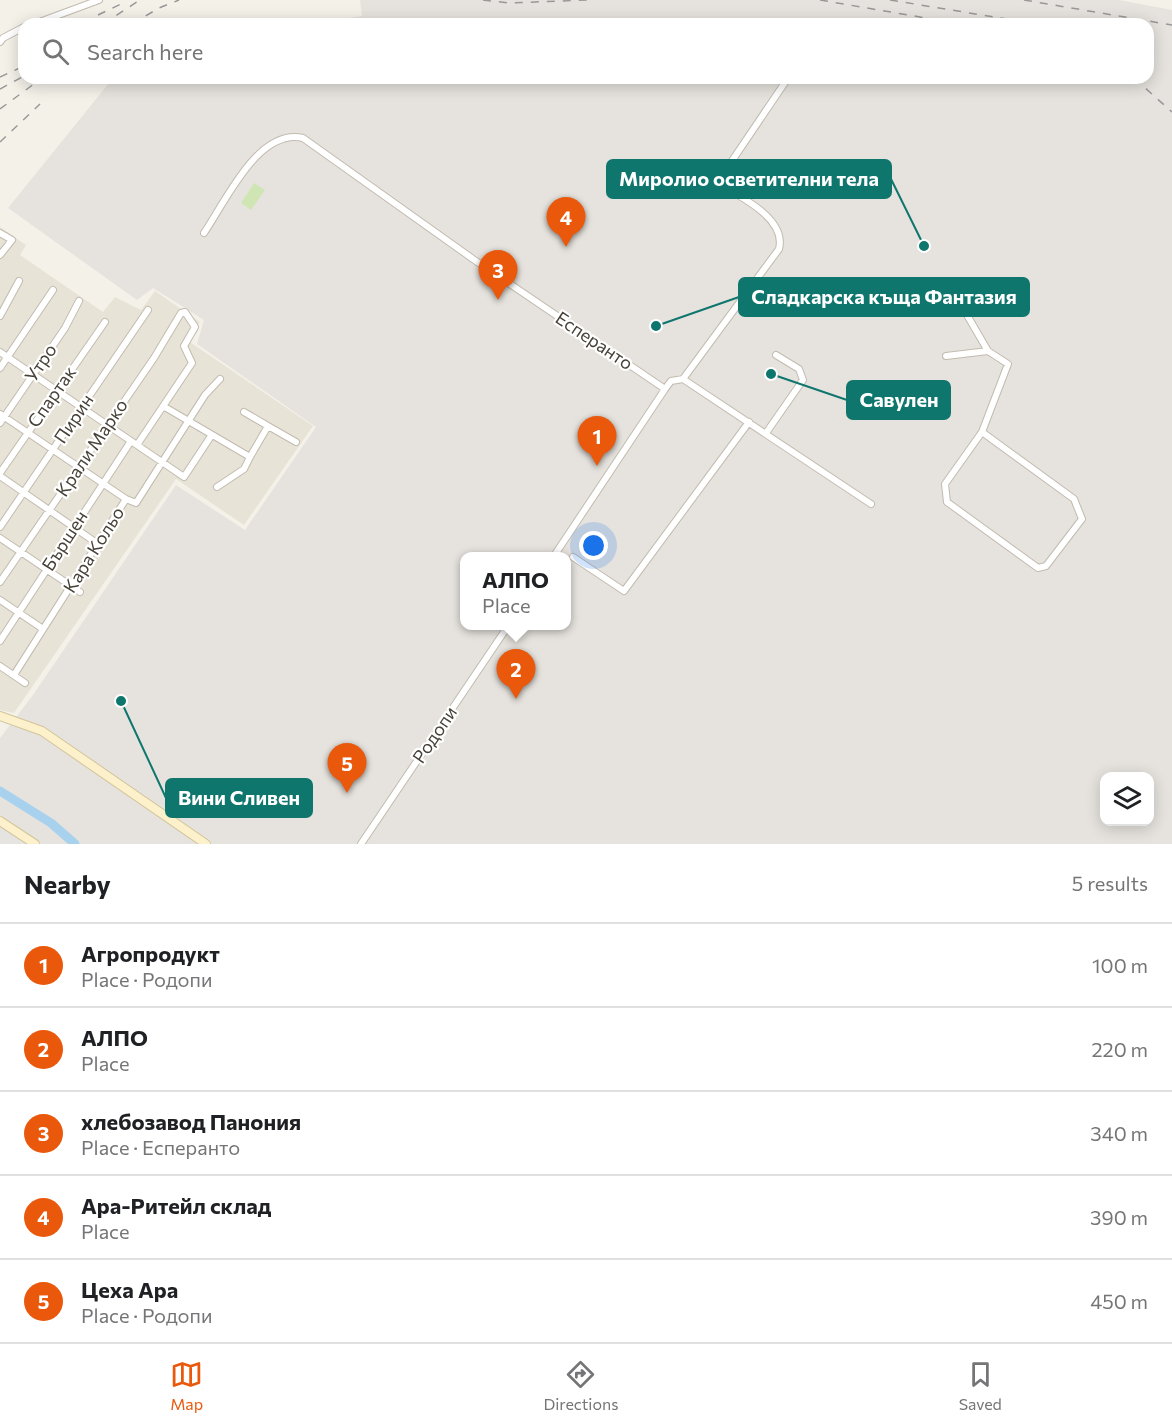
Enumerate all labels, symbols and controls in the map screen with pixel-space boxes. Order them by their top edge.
search box [18,18,1154,84]
icon: search [39,35,72,68]
text: Search here [87,38,203,65]
callout: Миролио осветителни тела [607,160,891,198]
text: Миролио осветителни тела [619,166,879,190]
pin: 4 [546,198,586,247]
pin: 3 [478,250,518,300]
callout: Сладкарска къща Фантазия [739,278,1029,316]
text: Сладкарска къща Фантазия [751,284,1017,308]
street label: Есперанто [552,306,637,374]
street label: Утро [20,339,61,386]
street label: Спартак [22,361,80,431]
callout: Савулен [847,381,950,419]
text: Савулен [859,387,939,411]
street label: Пирин [49,390,98,447]
street label: Крали Марко [50,394,132,500]
pin: 1 [578,416,616,466]
street label: Кара Кольо [58,502,128,597]
street label: Бършен [37,506,92,575]
your location [579,531,608,560]
popup [460,552,571,630]
text: АЛПО [482,566,549,593]
text: Place [482,593,531,617]
pin: 2 [496,650,536,699]
street label: Родопи [407,702,461,767]
pin: 5 [328,744,366,793]
map controls [1100,772,1154,826]
button: layers [1100,772,1154,826]
callout: Вини Сливен [166,779,312,817]
text: Вини Сливен [178,785,300,809]
text: Nearby [24,868,111,899]
text: 5 results [1072,871,1148,895]
text: Агропродукт [81,940,220,967]
text: 1 [39,953,48,977]
text: 100 m [1092,953,1148,977]
text: Place · Родопи [81,967,212,991]
text: АЛПО [81,1024,148,1051]
text: 2 [38,1037,49,1061]
text: 220 m [1092,1037,1148,1061]
text: Place [81,1051,130,1075]
text: хлебозавод Панония [81,1108,301,1135]
text: 3 [38,1121,49,1145]
text: 340 m [1090,1121,1148,1145]
text: Place · Есперанто [81,1135,240,1159]
text: Ара-Ритейл склад [81,1192,271,1219]
text: 4 [37,1205,50,1229]
text: 390 m [1090,1205,1148,1229]
text: Place [81,1219,130,1243]
text: Цеха Ара [81,1276,178,1303]
text: 5 [38,1289,49,1313]
text: 450 m [1090,1289,1148,1313]
text: Place · Родопи [81,1303,212,1327]
tab: Map [170,1358,203,1413]
tab: Directions [543,1358,618,1413]
tab: Saved [959,1358,1002,1413]

